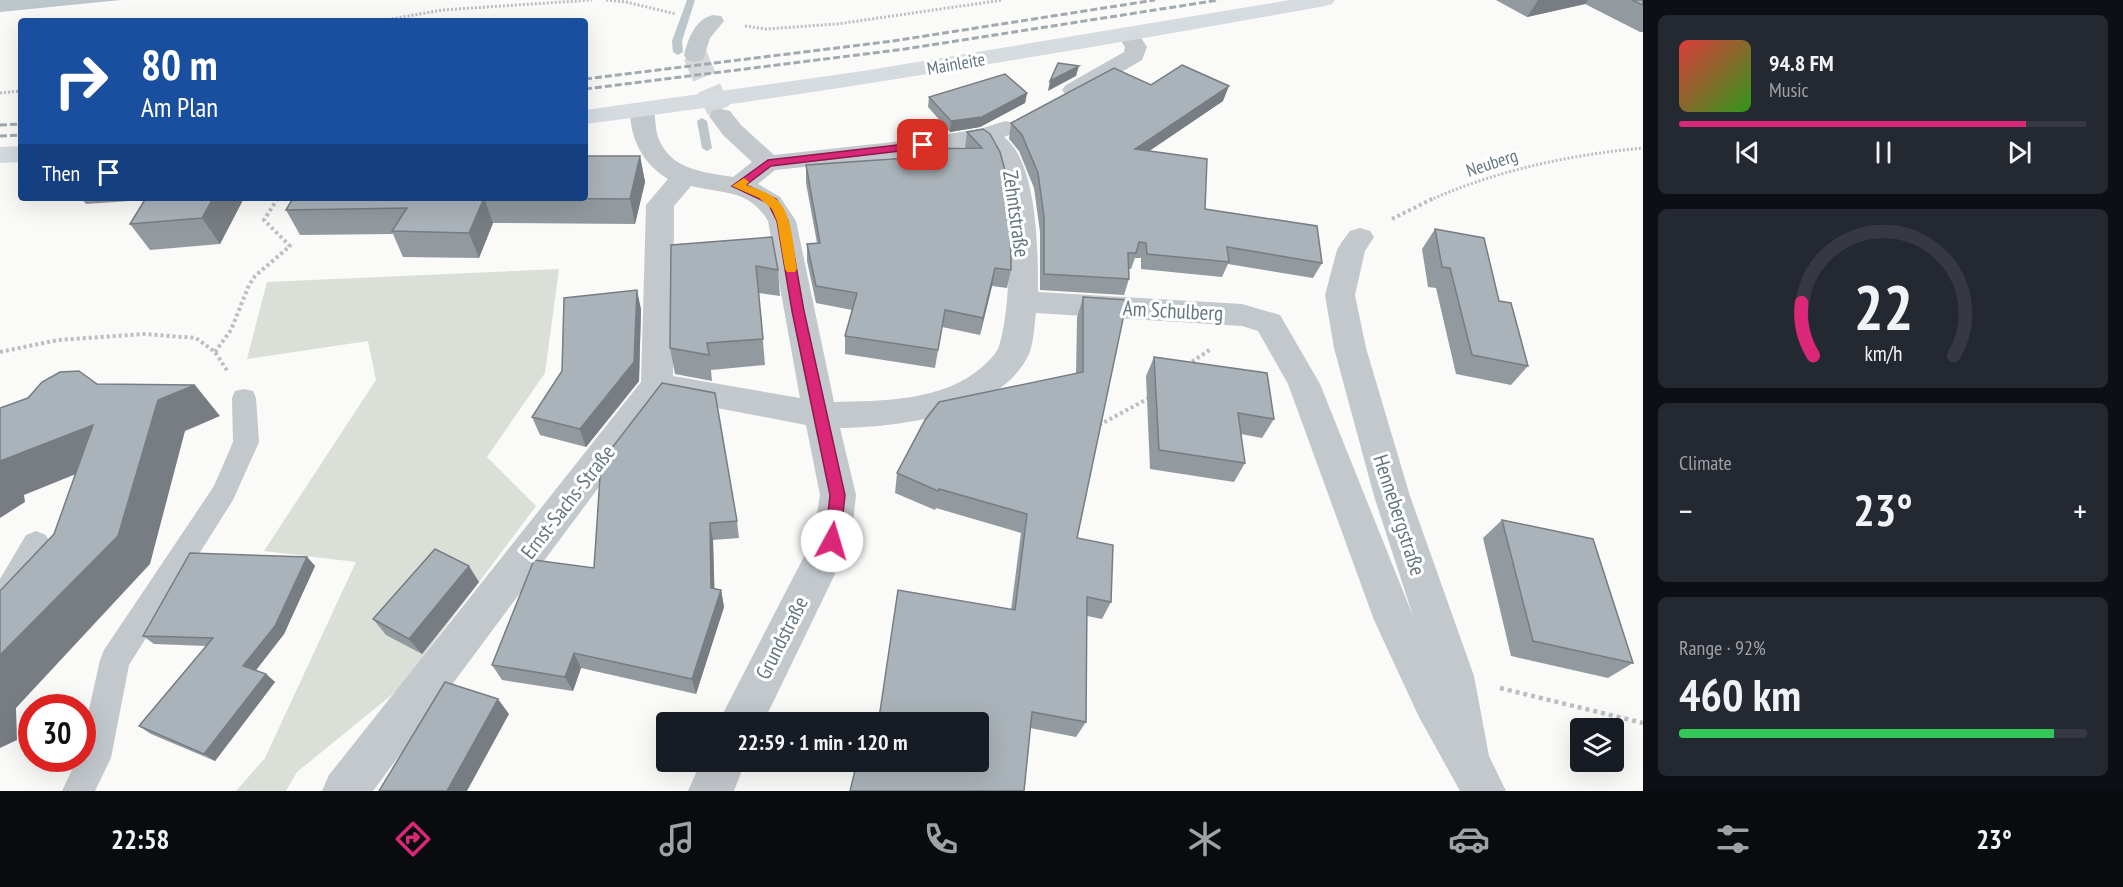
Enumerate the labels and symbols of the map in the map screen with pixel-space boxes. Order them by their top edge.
street label: Mainleite [925,47,987,80]
pin [897,119,948,170]
street label: Neuberg [1463,143,1521,182]
street label: Zehntstraße [997,169,1036,259]
street label: Am Schulberg [1122,294,1224,327]
street label: Ernst-Sachs-Straße [515,439,621,564]
street label: Hennebergstraße [1367,451,1432,579]
position arrow [800,509,864,573]
street label: Grundstraße [749,592,814,684]
speed limit sign: 30 [18,694,96,772]

